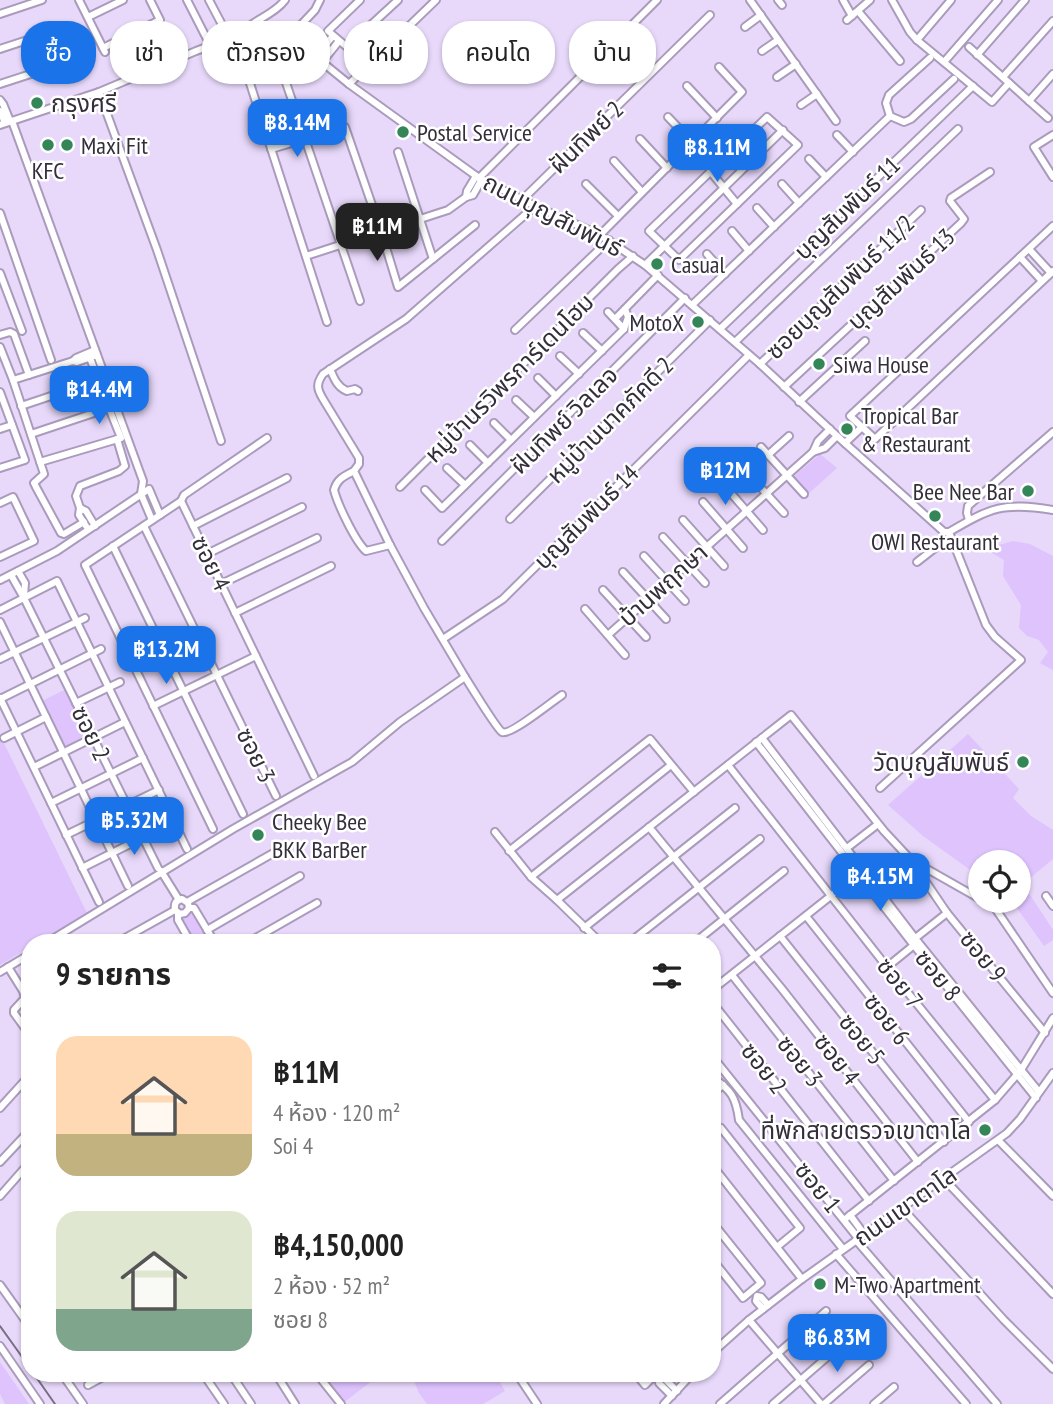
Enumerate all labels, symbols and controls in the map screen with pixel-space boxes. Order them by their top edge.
chip: ซื้อ [21,21,96,84]
chip: เช่า [110,21,188,84]
chip: ตัวกรอง [202,21,330,84]
chip: ใหม่ [344,21,428,84]
chip: คอนโด [442,21,555,84]
chip: บ้าน [569,21,656,84]
place label: กรุงศรี [51,88,117,119]
street label: ฝันทิพย์ 2 [542,94,630,180]
marker: กรุงศรี [29,95,45,111]
pin: ฿8.14M [240,100,354,159]
text: ฿8.14M [264,107,330,136]
place label: Postal Service [417,117,532,148]
marker: Postal Service [395,124,411,140]
pin: ฿8.11M [660,124,774,184]
place label: Maxi Fit [81,130,148,161]
text: ฿8.11M [684,132,750,161]
marker: KFC [40,137,56,153]
marker: Maxi Fit [59,137,75,153]
street label: บุญสัมพันธ์ 11 [787,150,907,266]
place label: KFC [32,155,64,186]
street label: ถนนบุญสัมพันธ์ [478,166,629,264]
pin: ฿11M [336,204,418,263]
street label: ซอยบุญสัมพันธ์ 11/2 [759,208,921,366]
text: ฿11M [352,211,402,240]
street label: บุญสัมพันธ์ 13 [841,221,961,337]
place label: Casual [671,249,725,280]
marker: Casual [649,256,665,272]
street label: หมู่บ้านรวิพรการ์เดนโฮม [418,287,600,469]
place label: MotoX [630,307,684,338]
marker: MotoX [690,314,706,330]
place label: Siwa House [833,349,929,380]
street label: หมู่บ้านนาคภัคดี 2 [540,350,680,490]
marker: Siwa House [811,356,827,372]
street label: ฝันทิพย์ วิลเลจ [504,360,624,480]
pin: ฿14.4M [42,366,156,426]
text: ฿14.4M [66,374,132,403]
place label: Tropical Bar & Restaurant [861,400,971,459]
marker: Tropical Bar & Restaurant [839,421,855,437]
pin: ฿12M [684,448,766,507]
text: ฿12M [700,455,750,484]
street label: บุญสัมพันธ์ 14 [527,458,645,576]
place label: Bee Nee Bar [913,476,1014,507]
marker: Bee Nee Bar [1020,483,1036,499]
marker: OWI Restaurant [927,508,943,524]
place label: OWI Restaurant [871,526,999,557]
street label: ซอย 4 [185,530,238,596]
street label: บ้านพฤกษา [612,537,714,633]
pin: ฿13.2M [109,626,223,686]
text: ฿13.2M [133,634,199,663]
street label: ซอย 2 [65,700,117,766]
street label: ซอย 3 [230,722,282,788]
place label: วัดบุญสัมพันธ์ [873,747,1009,778]
marker: วัดบุญสัมพันธ์ [1015,754,1031,770]
pin: ฿5.32M [77,798,191,857]
text: ฿5.32M [101,805,167,834]
place label: Cheeky Bee BKK BarBer [272,806,367,865]
marker: Cheeky Bee BKK BarBer [250,827,266,843]
map controls [968,850,1031,913]
button: locate [968,850,1031,913]
pin: ฿4.15M [823,853,937,913]
text: ฿4.15M [847,861,913,890]
street label: ซอย 9 [953,924,1013,988]
street label: ซอย 8 [908,943,968,1007]
street label: ซอย 7 [870,951,930,1015]
text: 9 รายการ [56,954,171,993]
icon: filters [648,957,686,995]
street label: ซอย 6 [857,987,917,1051]
street label: ซอย 5 [832,1007,892,1071]
street label: ซอย 4 [807,1027,867,1091]
street label: ซอย 3 [770,1029,830,1093]
street label: ซอย 2 [734,1036,794,1100]
text: ฿11M [273,1052,339,1091]
icon: home [112,1064,196,1148]
text: 4 ห้อง · 120 m² [273,1098,400,1127]
place label: ที่พักสายตรวจเขาตาโล [760,1114,971,1146]
marker: ที่พักสายตรวจเขาตาโล [977,1122,993,1138]
text: Soi 4 [273,1131,313,1160]
street label: ซอย 1 [788,1155,848,1219]
street label: ถนนเขาตาโล [847,1159,963,1253]
text: ฿4,150,000 [273,1225,404,1264]
icon: home [112,1239,196,1323]
place label: M-Two Apartment [834,1269,981,1300]
text: 2 ห้อง · 52 m² [273,1271,390,1300]
marker: M-Two Apartment [812,1276,828,1292]
text: ซอย 8 [273,1305,328,1334]
pin: ฿6.83M [780,1314,894,1374]
text: ฿6.83M [804,1322,870,1351]

